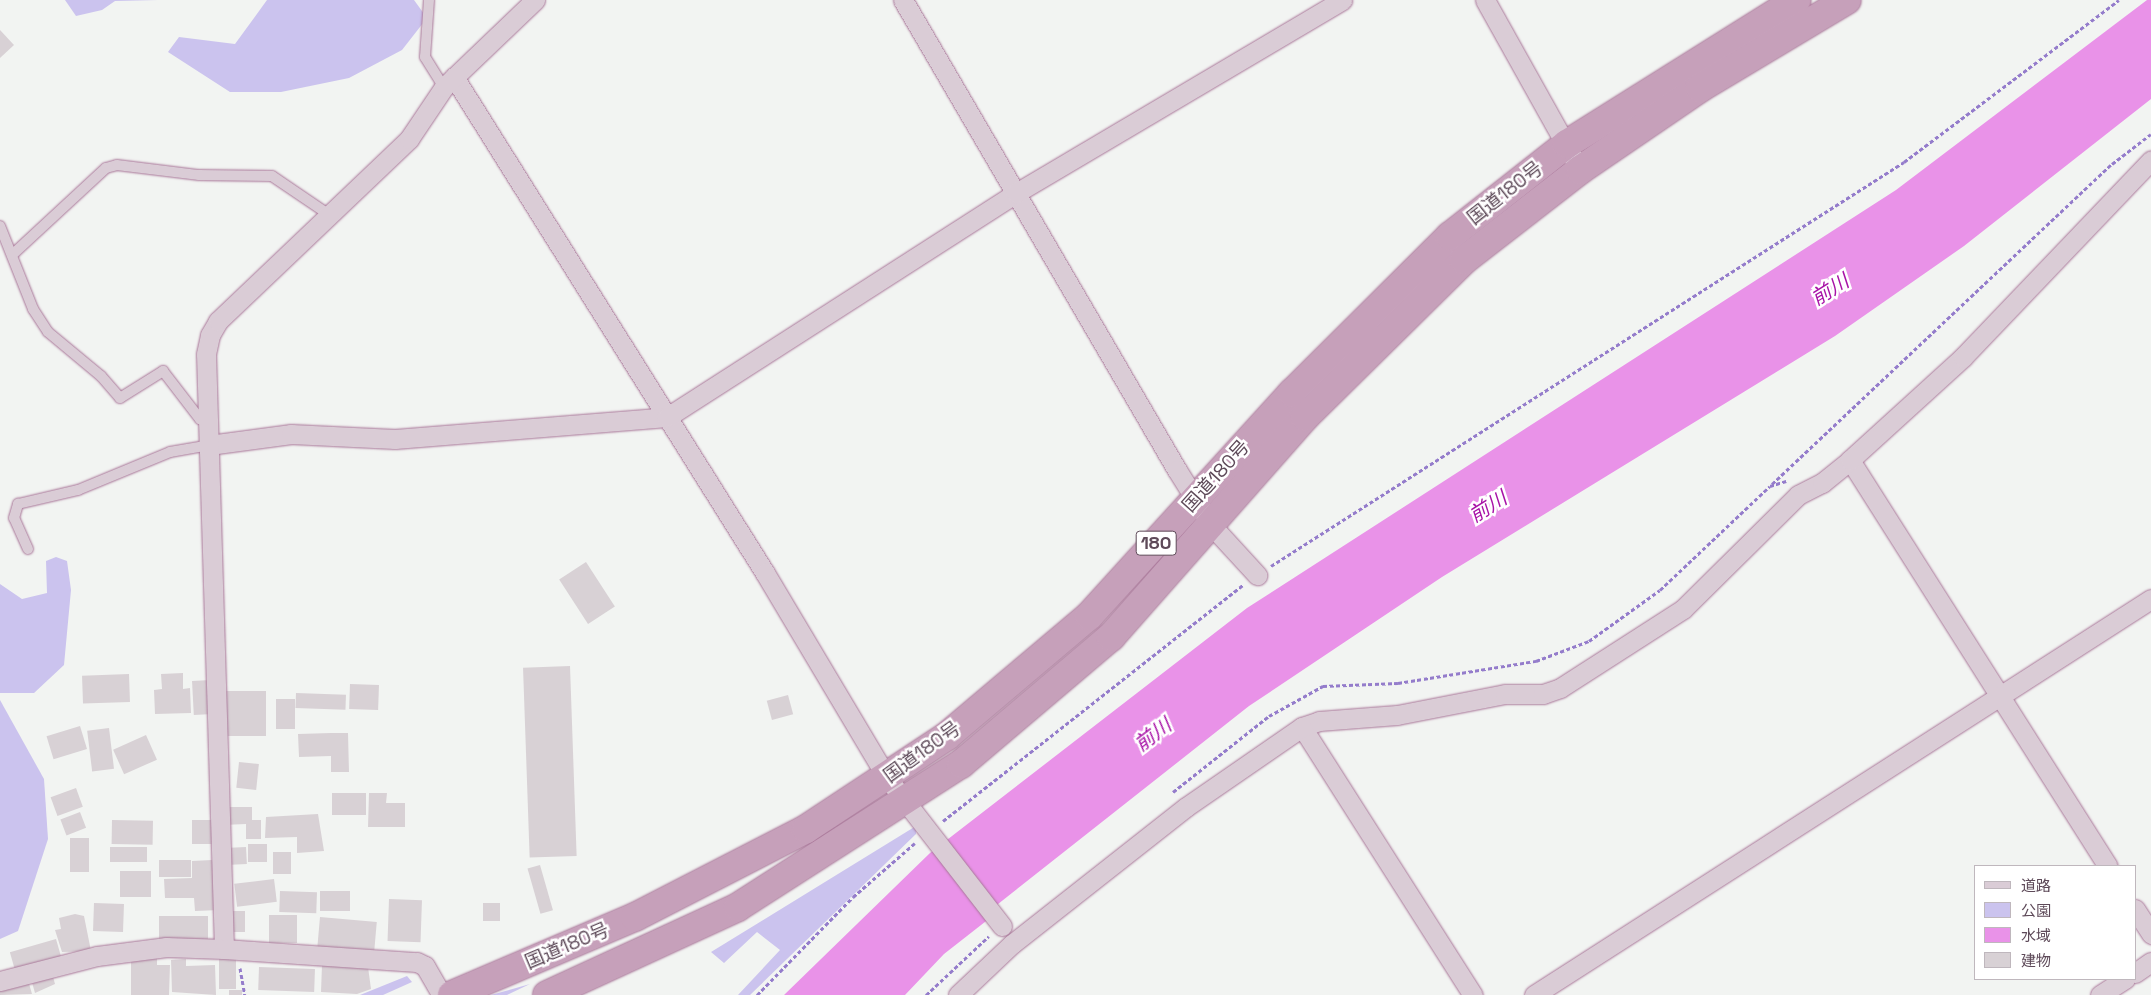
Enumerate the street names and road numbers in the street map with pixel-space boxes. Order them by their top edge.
street label: 国道180号 [1463,157,1547,229]
street label: 国道180号 [1178,435,1254,517]
road number: 180 [1135,528,1177,558]
street label: 国道180号 [879,717,965,787]
street label: 国道180号 [522,918,612,974]

